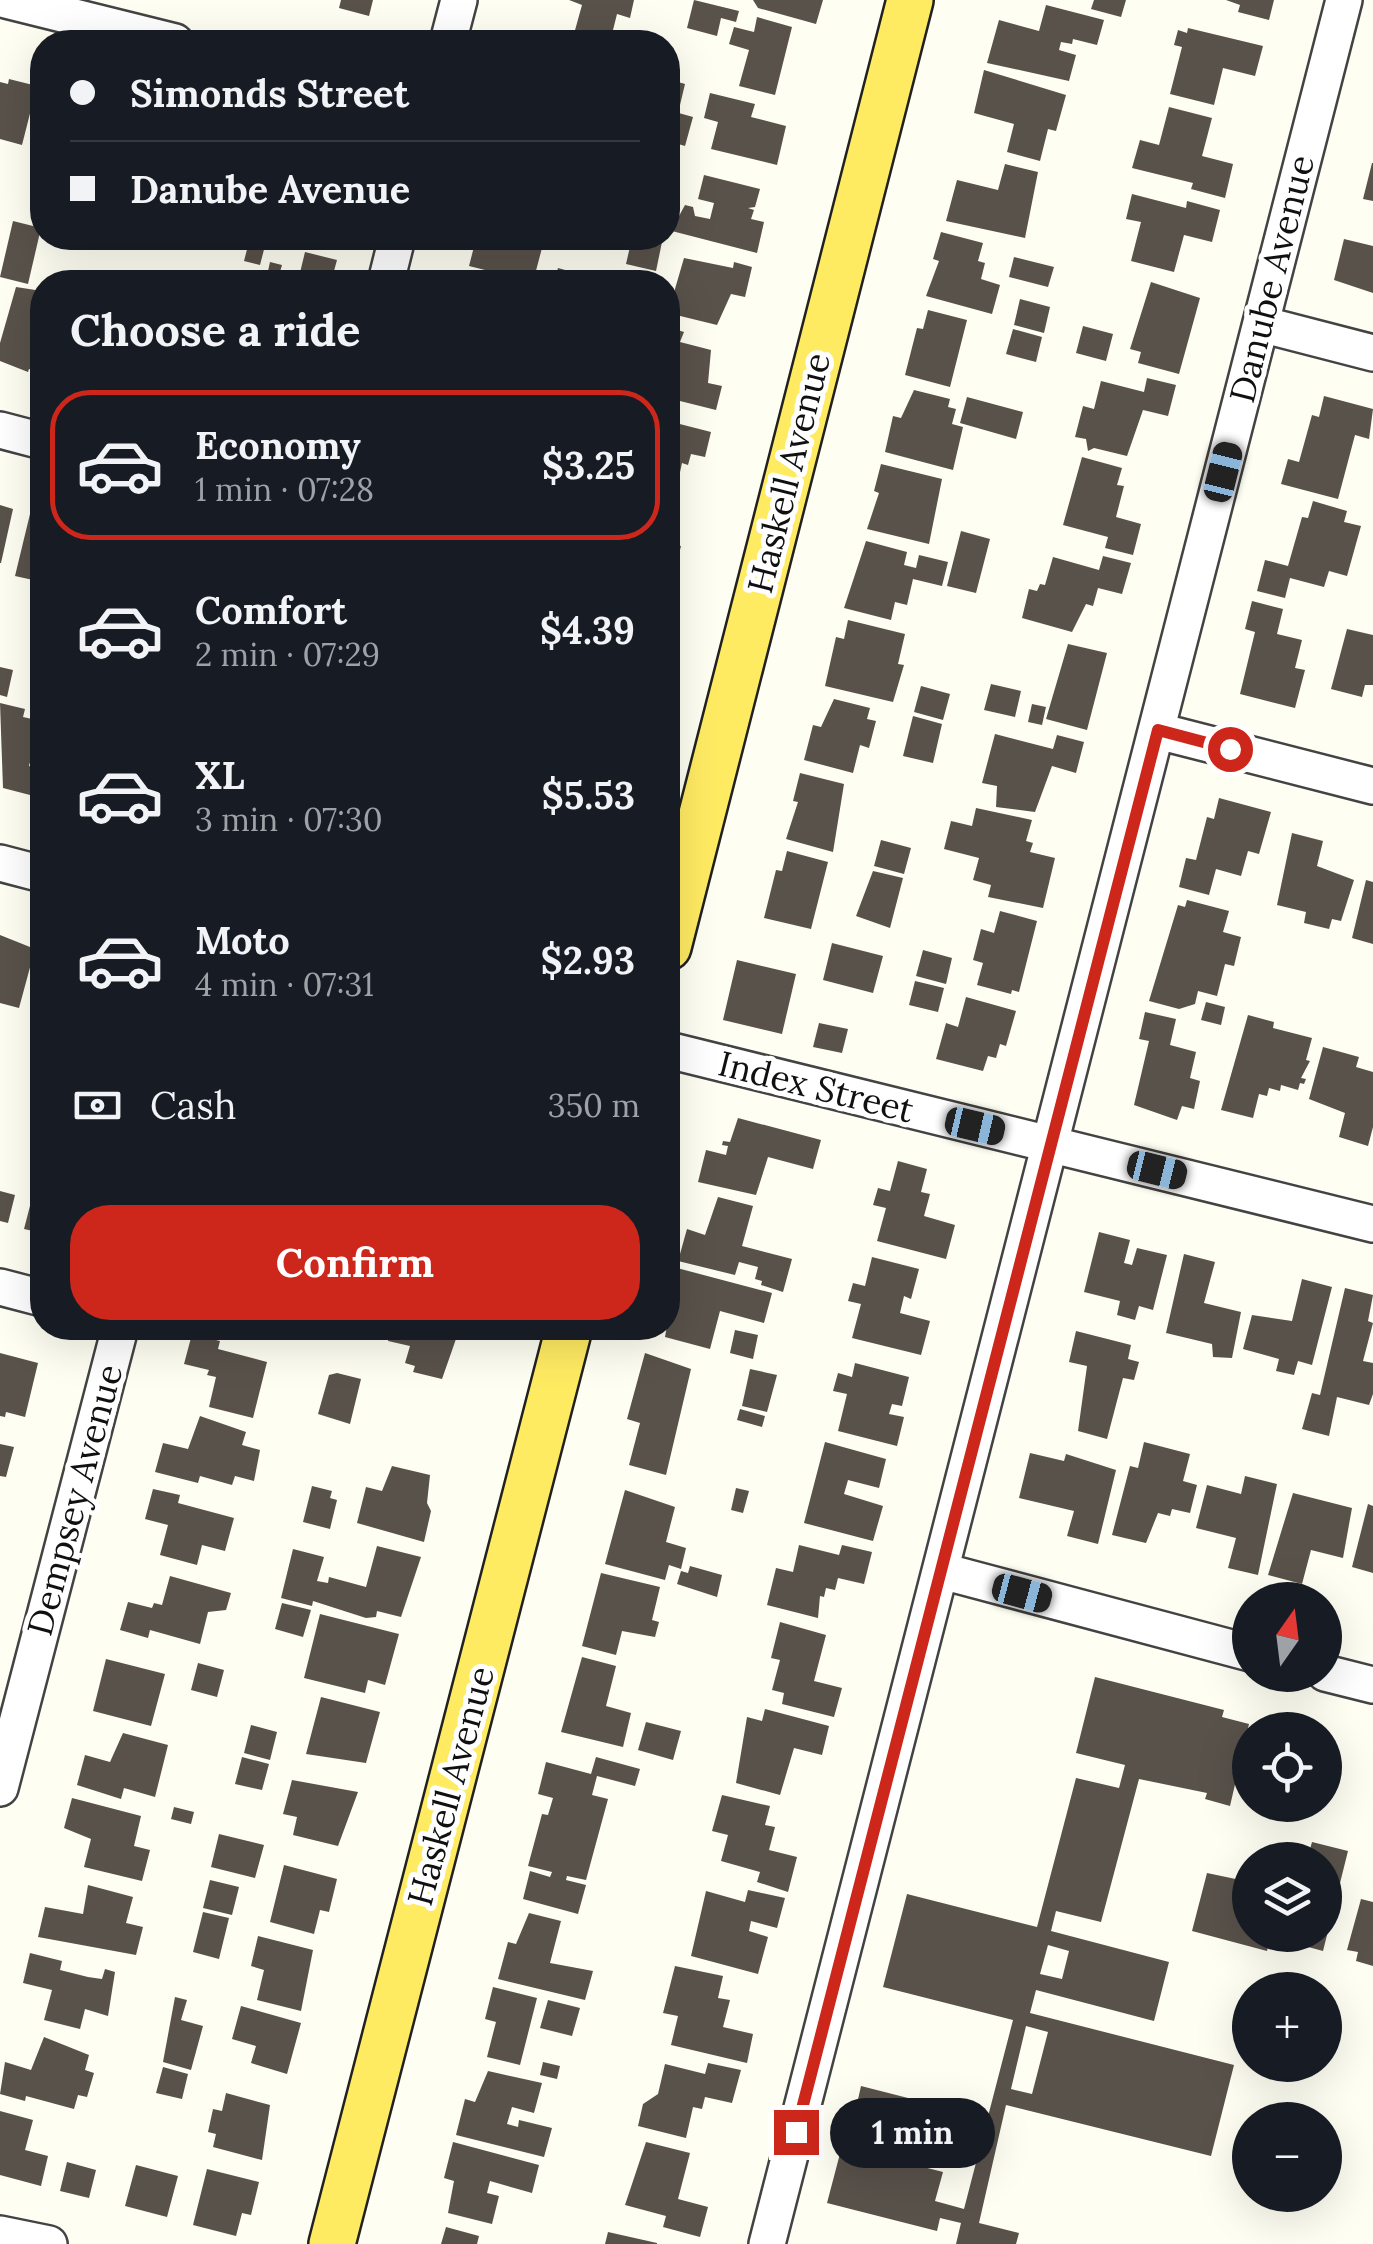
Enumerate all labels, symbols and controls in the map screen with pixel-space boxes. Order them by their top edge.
text: Simonds Street [130,69,409,117]
street label: Danube Avenue [1219,150,1324,407]
text: Danube Avenue [130,165,410,213]
text: Choose a ride [70,301,360,358]
street label: Haskell Avenue [737,348,840,598]
icon: car [75,420,165,510]
text: Economy [195,421,361,469]
car [1201,439,1245,505]
text: $3.25 [542,441,635,489]
text: 1 min · 07:28 [195,469,374,510]
icon: car [75,585,165,675]
text: Comfort [195,586,347,634]
text: $4.39 [540,606,635,654]
text: 2 min · 07:29 [195,634,380,675]
route start [1208,727,1253,772]
icon: car [75,750,165,840]
text: XL [195,751,245,799]
text: $5.53 [541,771,635,819]
text: 3 min · 07:30 [195,799,383,840]
icon: car [75,915,165,1005]
text: Moto [195,916,290,964]
text: $2.93 [540,936,635,984]
text: 4 min · 07:31 [195,964,374,1005]
street label: Index Street [714,1041,919,1133]
icon: cash [70,1078,125,1133]
text: Cash [150,1081,237,1129]
text: 350 m [548,1085,640,1126]
car [942,1105,1008,1147]
car [1124,1148,1190,1192]
button: Confirm [70,1205,640,1320]
street label: Dempsey Avenue [17,1359,132,1640]
car [989,1571,1055,1615]
north arrow [1232,1582,1342,1692]
map controls [1232,1582,1342,2212]
street label: Haskell Avenue [397,1661,504,1910]
button: locate [1232,1712,1342,1822]
button: layers [1232,1842,1342,1952]
button: + [1232,1972,1342,2082]
callout: 1 min [831,2097,996,2167]
button: − [1232,2102,1342,2212]
route end [774,2110,819,2155]
text: 1 min [872,2112,953,2153]

